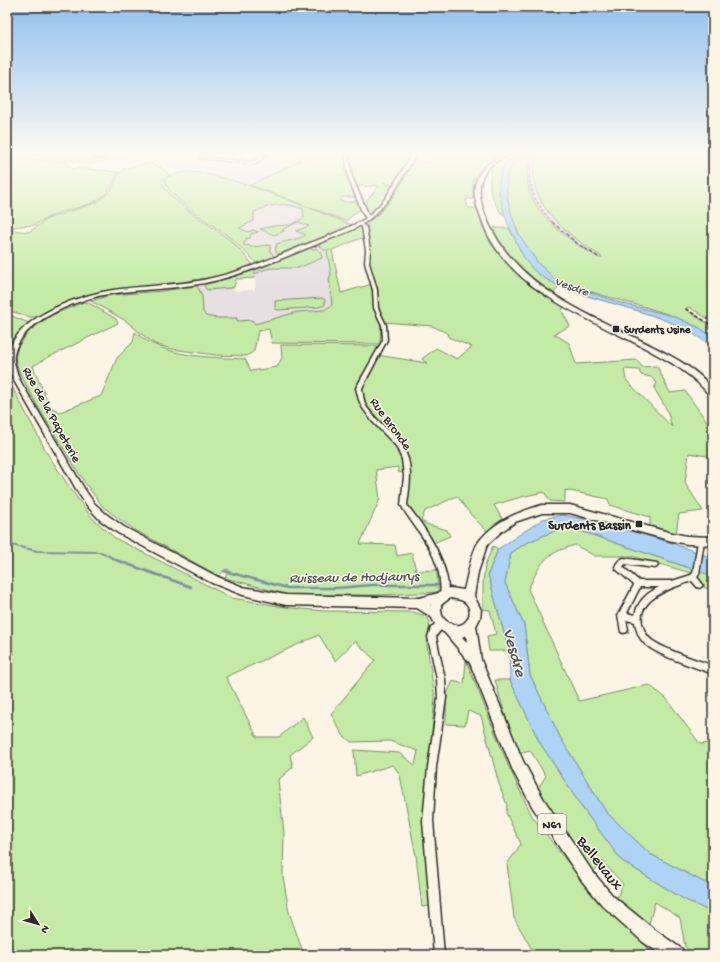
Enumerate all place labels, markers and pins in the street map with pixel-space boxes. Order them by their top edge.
marker: Surdents Usine [611,324,621,334]
place label: Surdents Usine [624,324,692,337]
place label: Surdents Bassin [548,519,632,534]
marker: Surdents Bassin [634,519,644,529]

